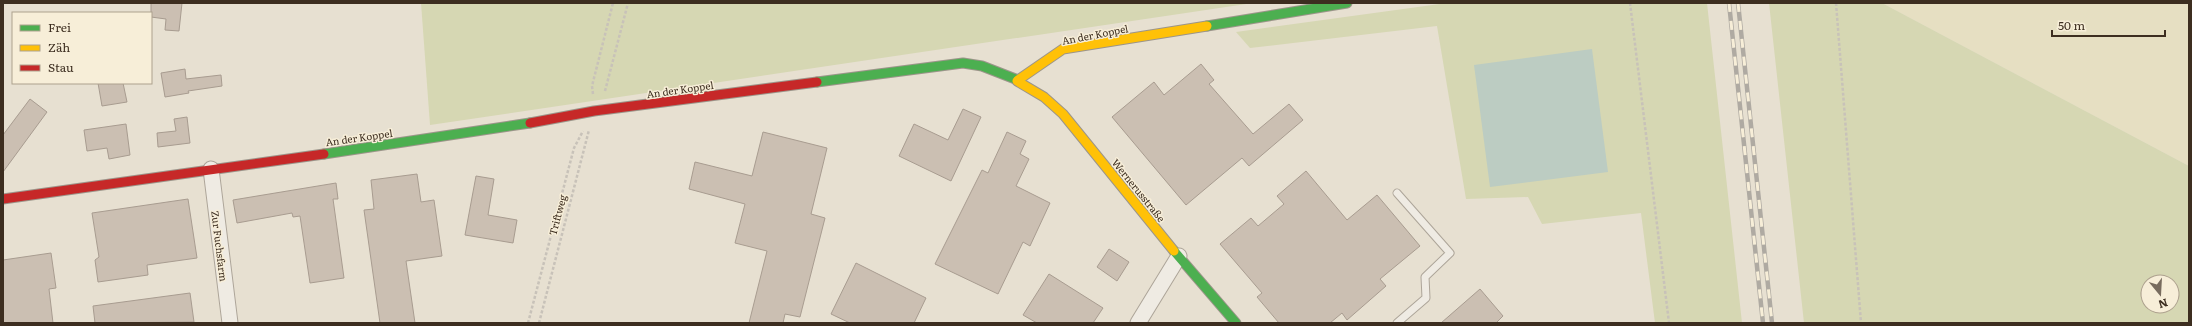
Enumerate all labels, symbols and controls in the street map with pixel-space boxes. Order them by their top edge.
legend [12,12,152,84]
scale bar [2052,12,2165,38]
text: 50 m [2058,16,2085,34]
text: Frei [48,18,71,36]
street label: An der Koppel [1061,20,1130,48]
text: Zäh [48,38,70,56]
text: Stau [48,58,74,76]
street label: An der Koppel [646,77,715,101]
street label: An der Koppel [325,125,394,149]
street label: Wernerusstraße [1109,155,1169,225]
street label: Triftweg [544,192,570,237]
street label: Zur Fuchsfarm [208,210,232,283]
north arrow [2140,274,2180,314]
text: N [2157,295,2170,313]

